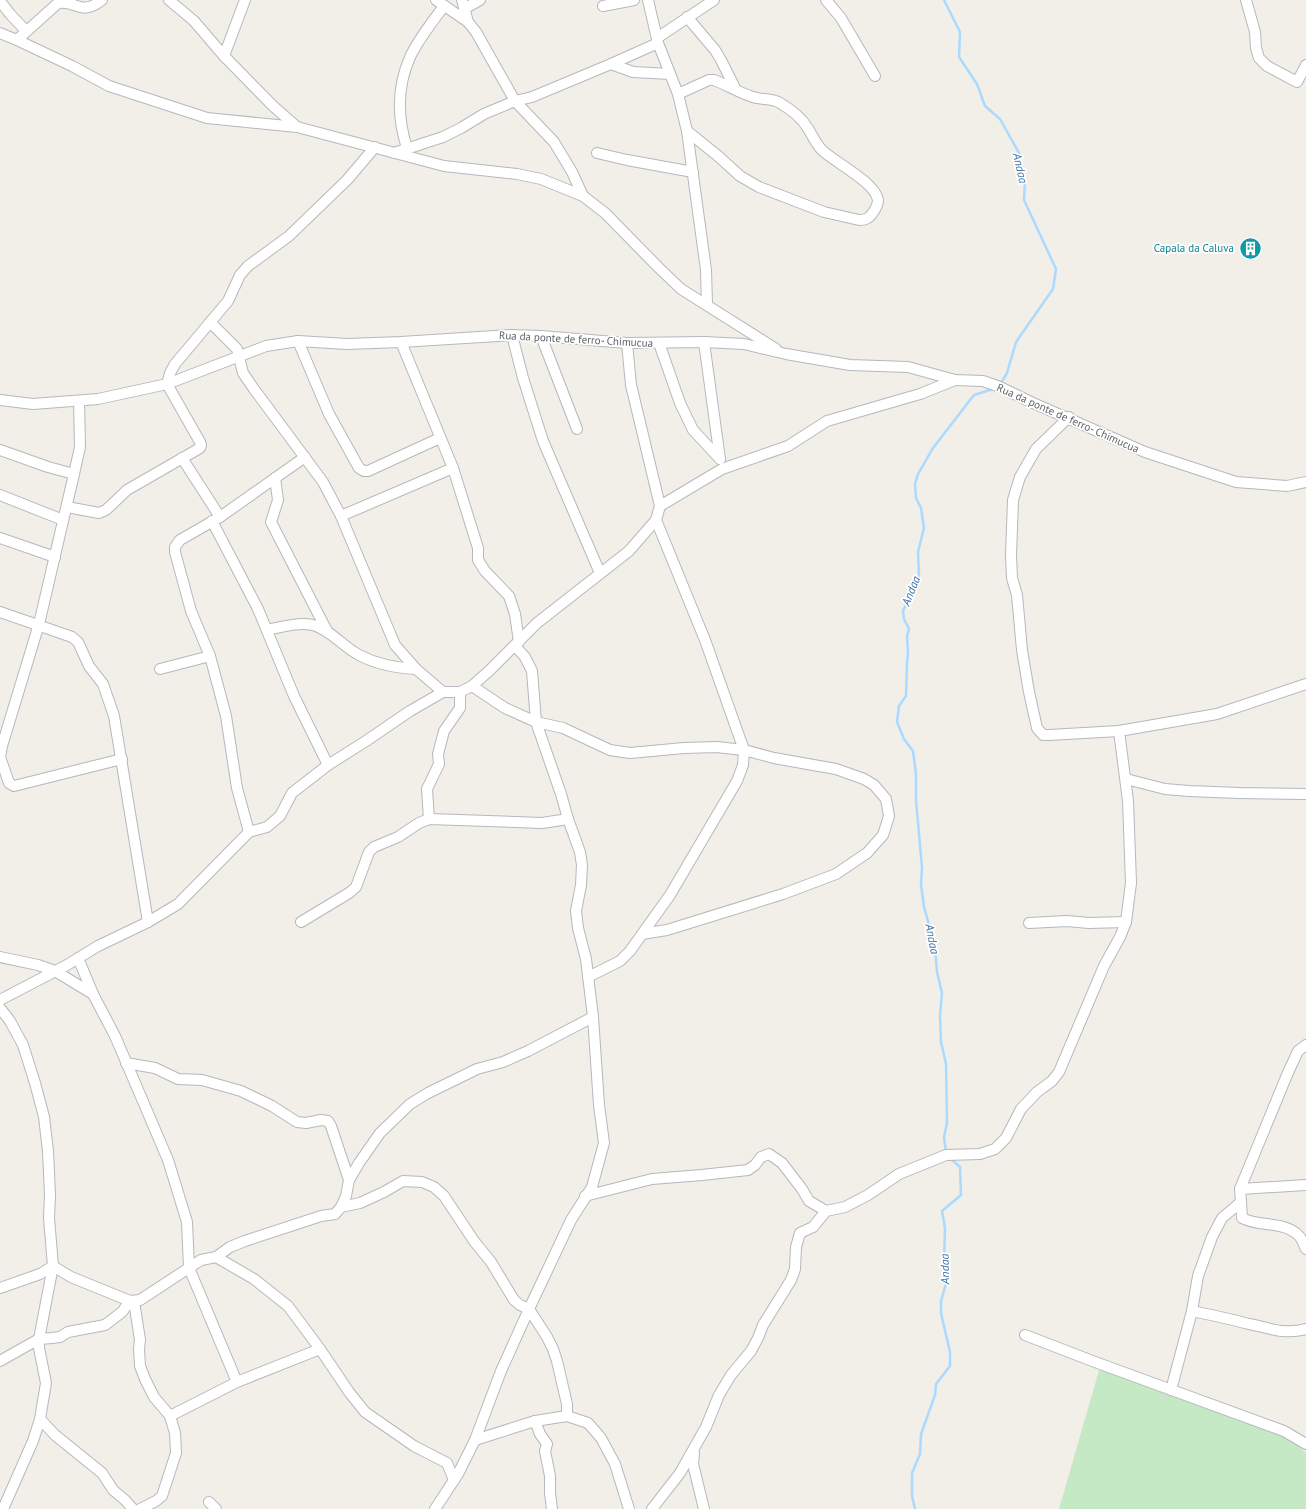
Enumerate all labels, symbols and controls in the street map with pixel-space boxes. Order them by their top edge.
water label: Andaa [1009,150,1031,185]
building icon: Capala da Caluva [1237,235,1263,261]
place label: Capala da Caluva [1154,241,1234,255]
street label: Rua da ponte de ferro- Chimucua [499,328,653,350]
street label: Rua da ponte de ferro- Chimucua [995,380,1141,456]
water label: Andaa [897,574,923,609]
water label: Andaa [922,921,943,956]
water label: Andaa [937,1253,952,1286]

